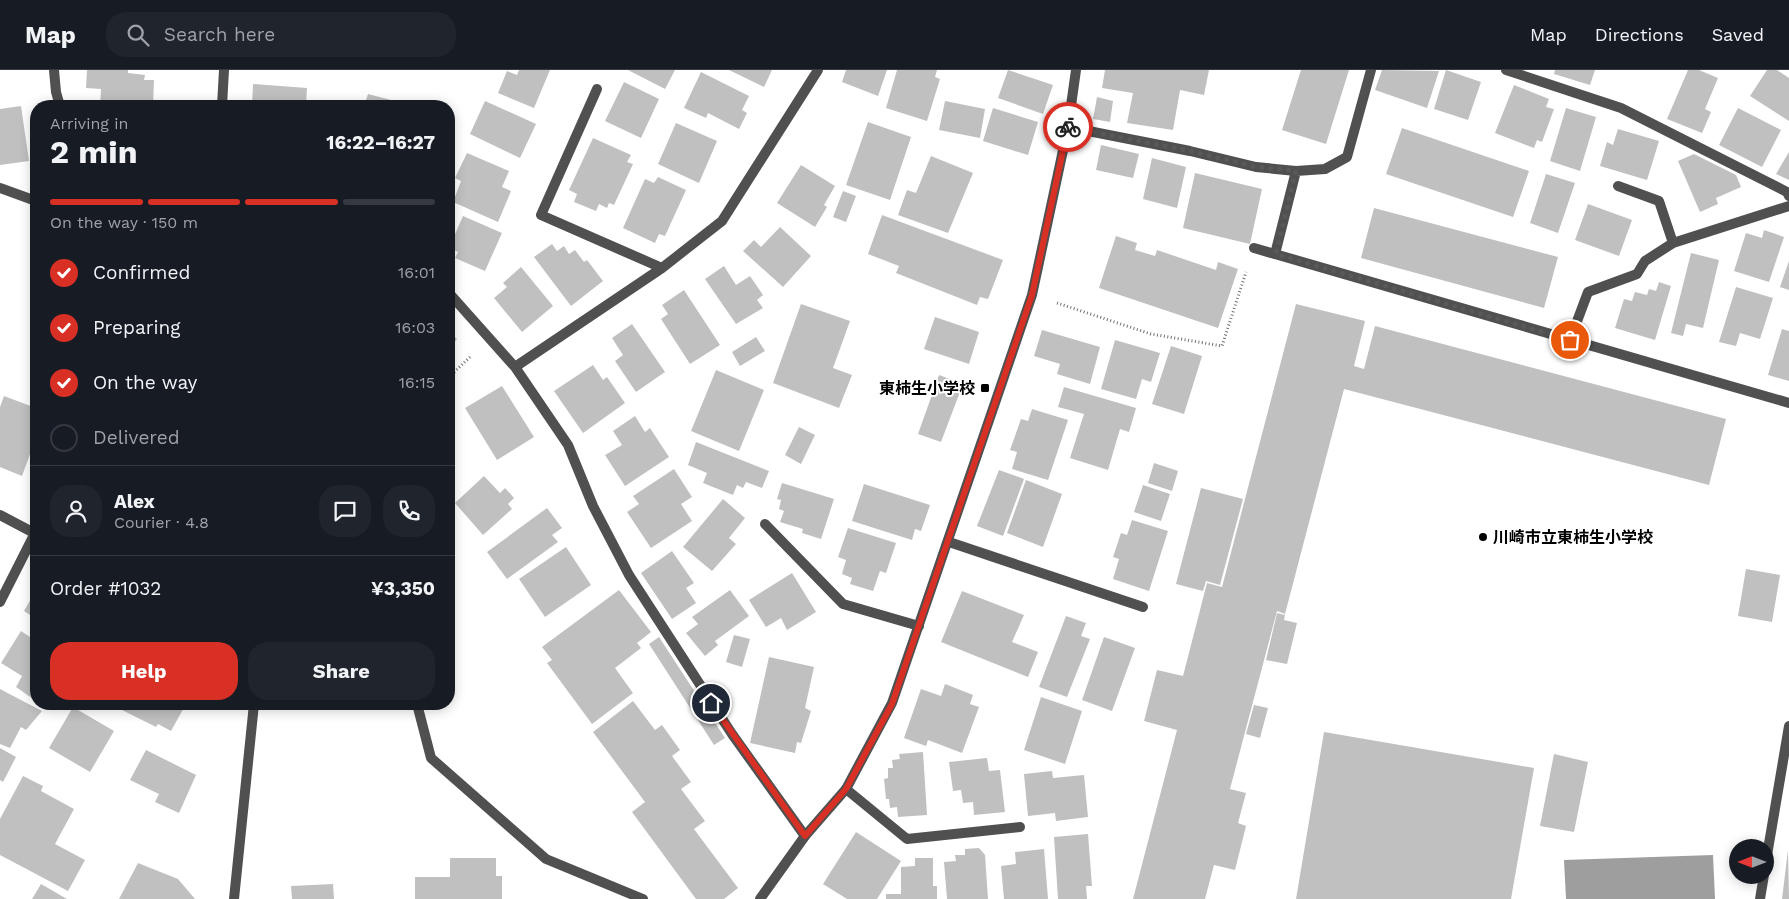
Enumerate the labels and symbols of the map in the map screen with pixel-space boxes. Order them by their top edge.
courier [1043,102,1093,152]
pin [1549,319,1591,361]
place label: 東柿生小学校 [879,379,975,398]
marker: 東柿生小学校 [979,382,991,394]
place label: 川崎市立東柿生小学校 [1493,528,1653,547]
marker: 川崎市立東柿生小学校 [1477,531,1489,543]
pin [690,682,732,724]
north arrow [1729,839,1774,884]

